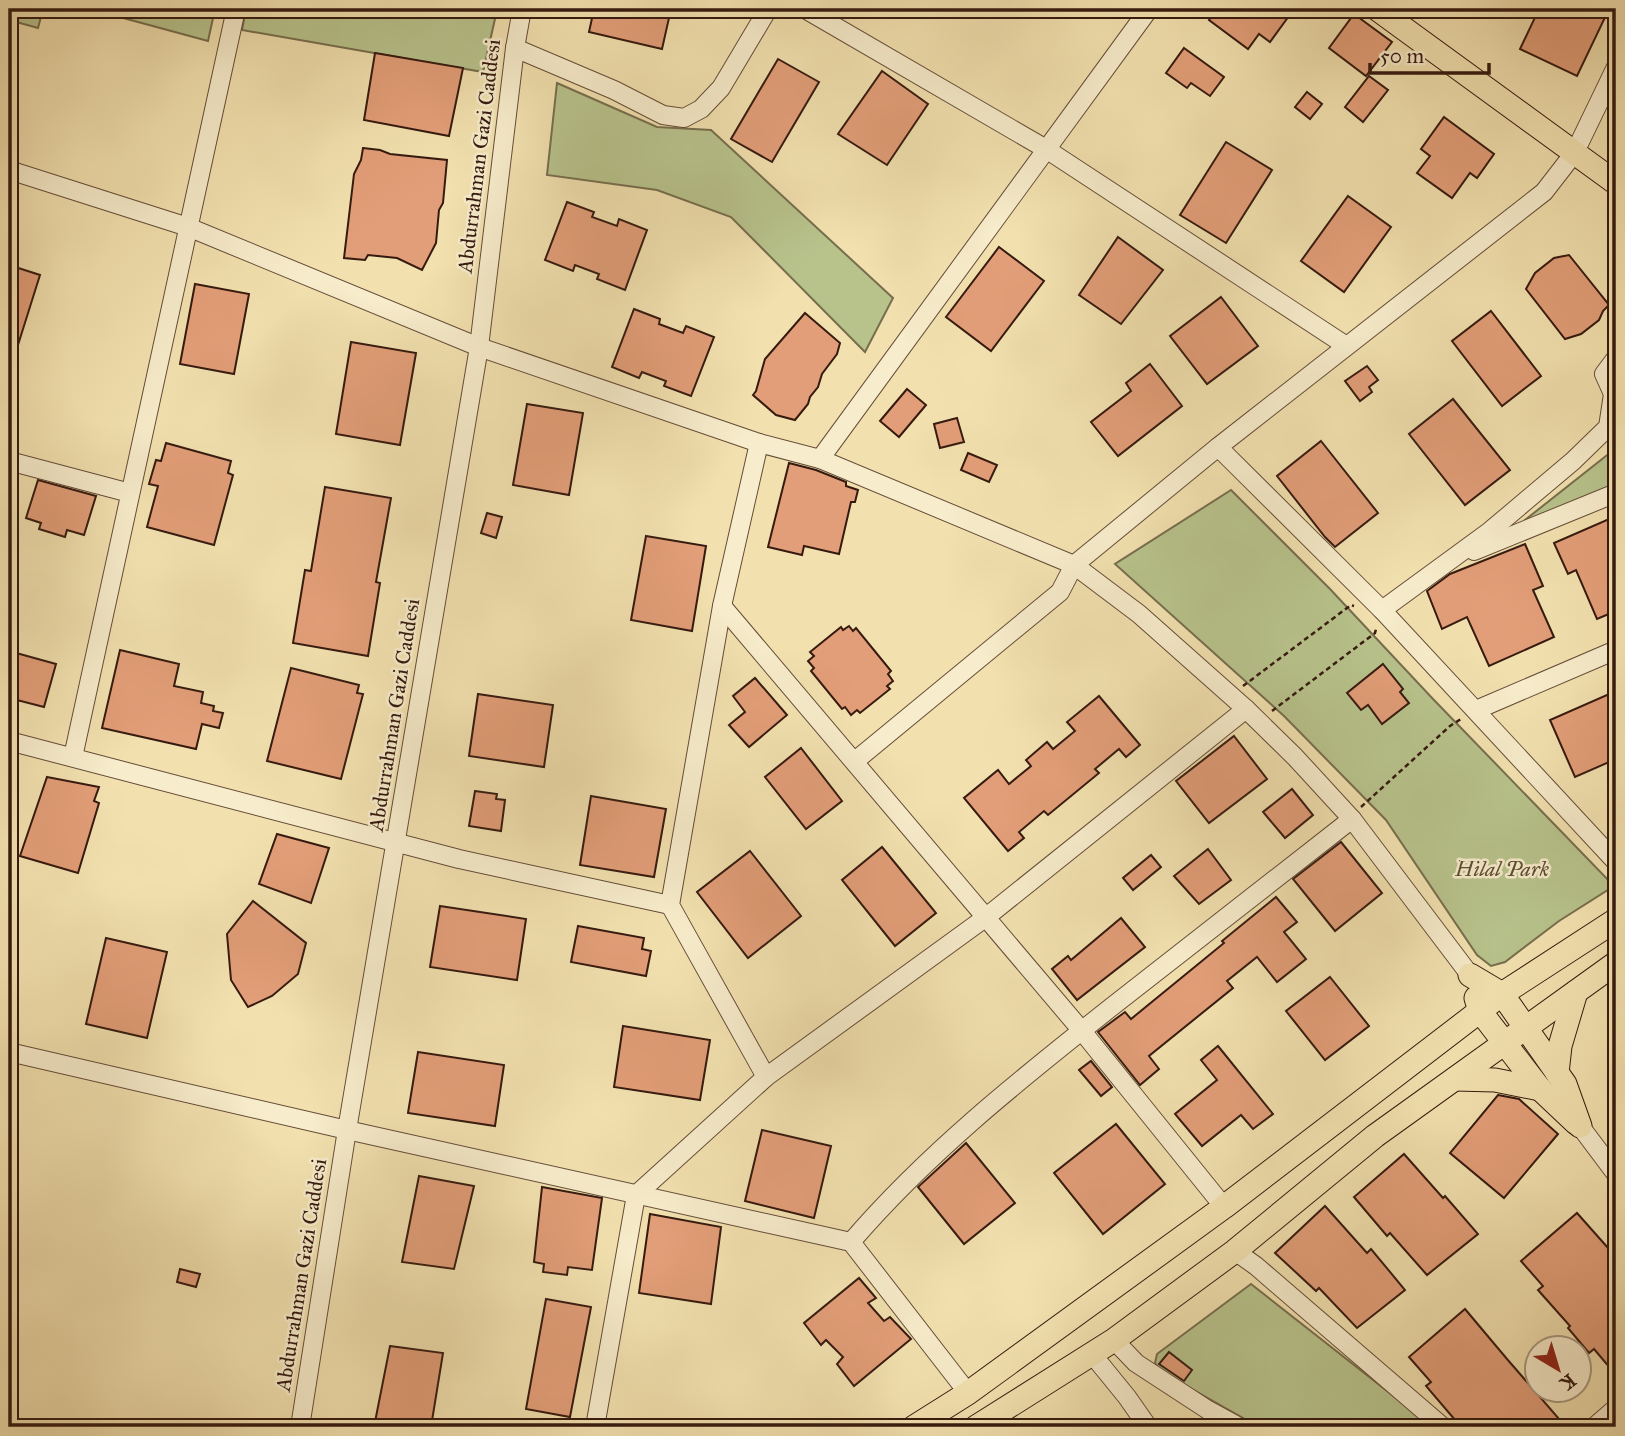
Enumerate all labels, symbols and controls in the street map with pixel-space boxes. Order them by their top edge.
scale bar [1370,32,1488,76]
street label: Abdurrahman Gazi Caddesi [452,37,506,275]
text: 50 m [1380,43,1425,69]
street label: Abdurrahman Gazi Caddesi [363,596,425,834]
park label: Hilal Park [1454,856,1550,882]
street label: Abdurrahman Gazi Caddesi [270,1156,332,1394]
north arrow [1524,1334,1594,1404]
text: K [1555,1369,1581,1396]

